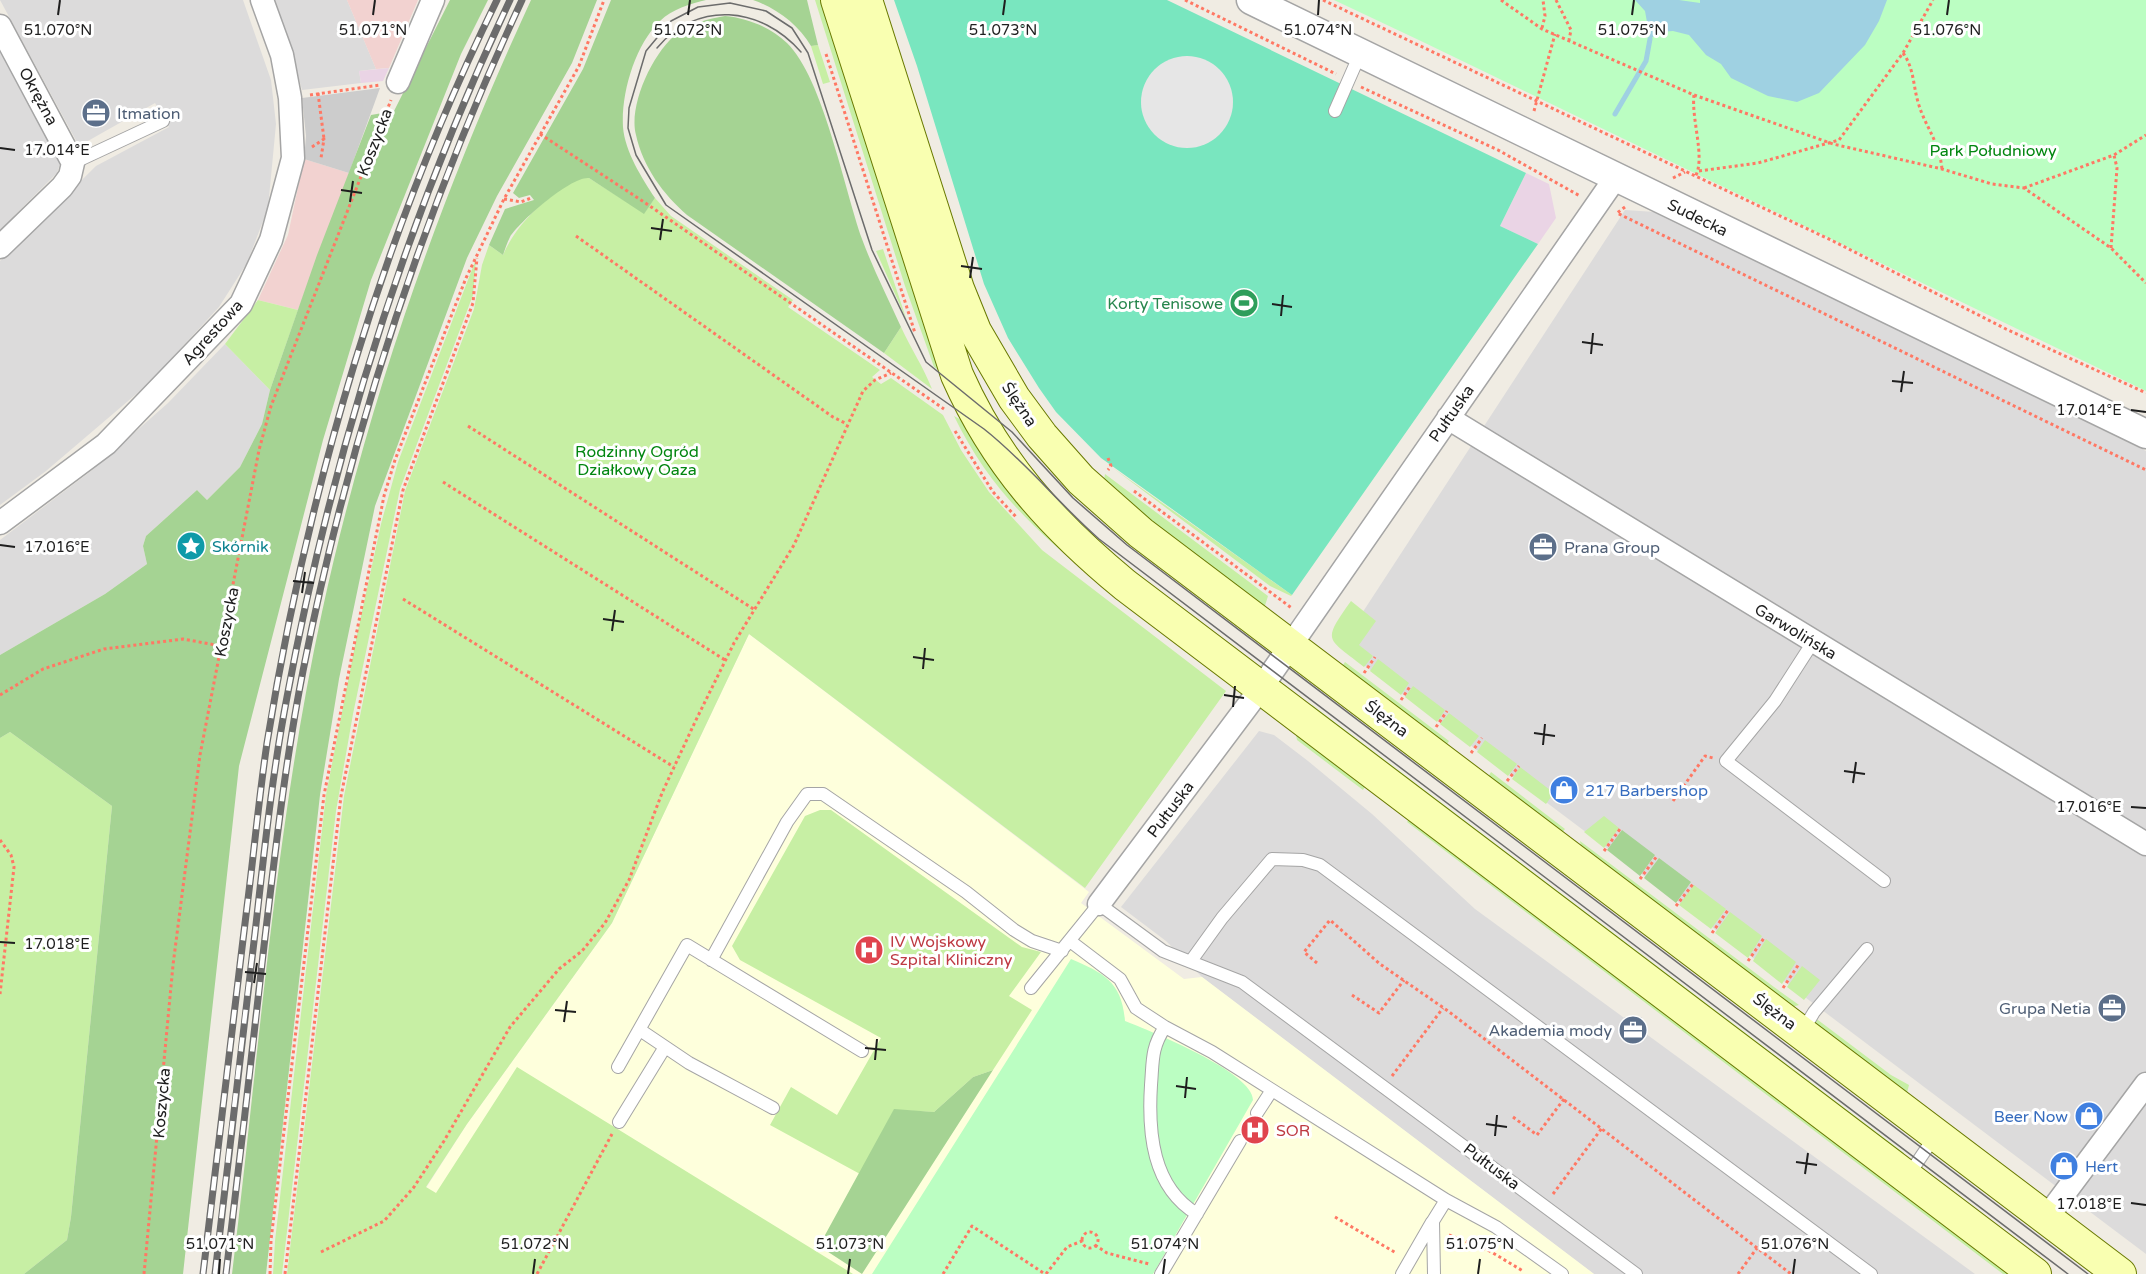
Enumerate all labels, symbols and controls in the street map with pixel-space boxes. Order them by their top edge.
text: 51.070°N [24,21,92,39]
text: 51.071°N [339,21,407,39]
text: 51.072°N [654,21,722,39]
text: 51.073°N [969,21,1037,39]
text: 51.074°N [1284,21,1352,39]
text: 51.075°N [1598,21,1666,39]
text: 51.076°N [1913,21,1981,39]
street label: Okrężna [14,64,62,129]
office icon: Itmation [80,97,112,129]
place label: Itmation [117,104,181,124]
street label: Koszycka [353,106,397,179]
text: 17.014°E [24,141,90,159]
park label: Park Południowy [1929,141,2057,161]
street label: Sudecka [1664,195,1731,241]
sports icon: Korty Tenisowe [1228,287,1260,319]
place label: Korty Tenisowe [1107,294,1223,314]
street label: Agrestowa [178,296,247,370]
street label: Ślężna [997,378,1041,431]
street label: Pułtuska [1425,381,1479,446]
text: 17.014°E [2056,401,2122,419]
park label: Rodzinny Ogród Działkowy Oaza [575,442,699,480]
place icon: Skórnik [175,530,207,562]
office icon: Prana Group [1527,531,1559,563]
place label: Skórnik [212,537,269,557]
text: 17.016°E [24,538,90,556]
place label: Prana Group [1564,538,1660,558]
street label: Koszycka [210,586,244,659]
street label: Garwolińska [1751,599,1840,664]
street label: Ślężna [1361,696,1412,742]
shop icon: 217 Barbershop [1548,774,1580,806]
street label: Pułtuska [1143,777,1199,842]
place label: 217 Barbershop [1585,781,1708,801]
text: 17.016°E [2056,798,2122,816]
place label: IV Wojskowy Szpital Kliniczny [890,932,1013,970]
hospital icon: IV Wojskowy Szpital Kliniczny [853,934,885,966]
text: 17.018°E [24,935,90,953]
street label: Ślężna [1749,989,1800,1035]
office icon: Grupa Netia [2096,992,2128,1024]
place label: Grupa Netia [1999,999,2091,1019]
office icon: Akademia mody [1617,1014,1649,1046]
place label: Akademia mody [1489,1021,1612,1041]
street label: Koszycka [149,1067,175,1139]
shop icon: Beer Now [2073,1100,2105,1132]
place label: Beer Now [1994,1107,2068,1127]
hospital icon: SOR [1239,1114,1271,1146]
place label: SOR [1276,1121,1310,1141]
street label: Pułtuska [1459,1139,1524,1195]
shop icon: Hert [2048,1150,2080,1182]
place label: Hert [2085,1157,2118,1177]
text: 17.018°E [2056,1195,2122,1213]
text: 51.071°N [186,1235,254,1253]
text: 51.072°N [501,1235,569,1253]
text: 51.073°N [816,1235,884,1253]
text: 51.074°N [1131,1235,1199,1253]
text: 51.075°N [1446,1235,1514,1253]
text: 51.076°N [1761,1235,1829,1253]

